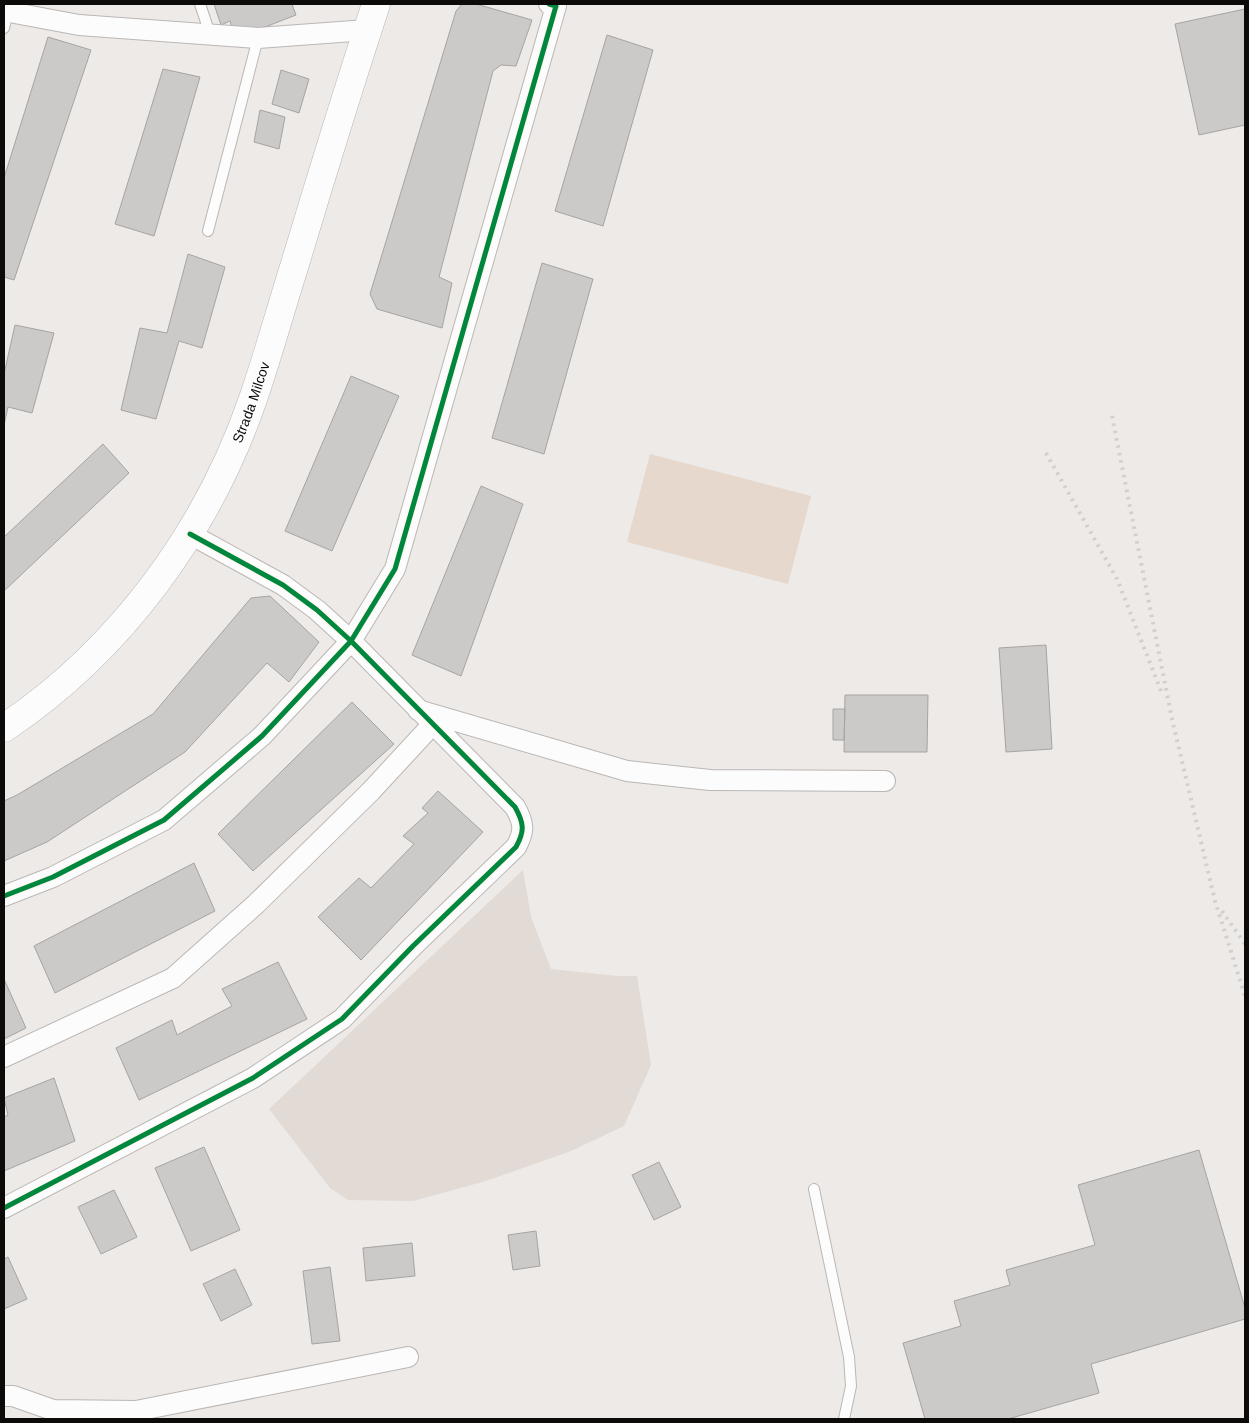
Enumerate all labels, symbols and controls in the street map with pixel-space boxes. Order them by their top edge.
street label: Strada Milcov [229,360,273,445]

